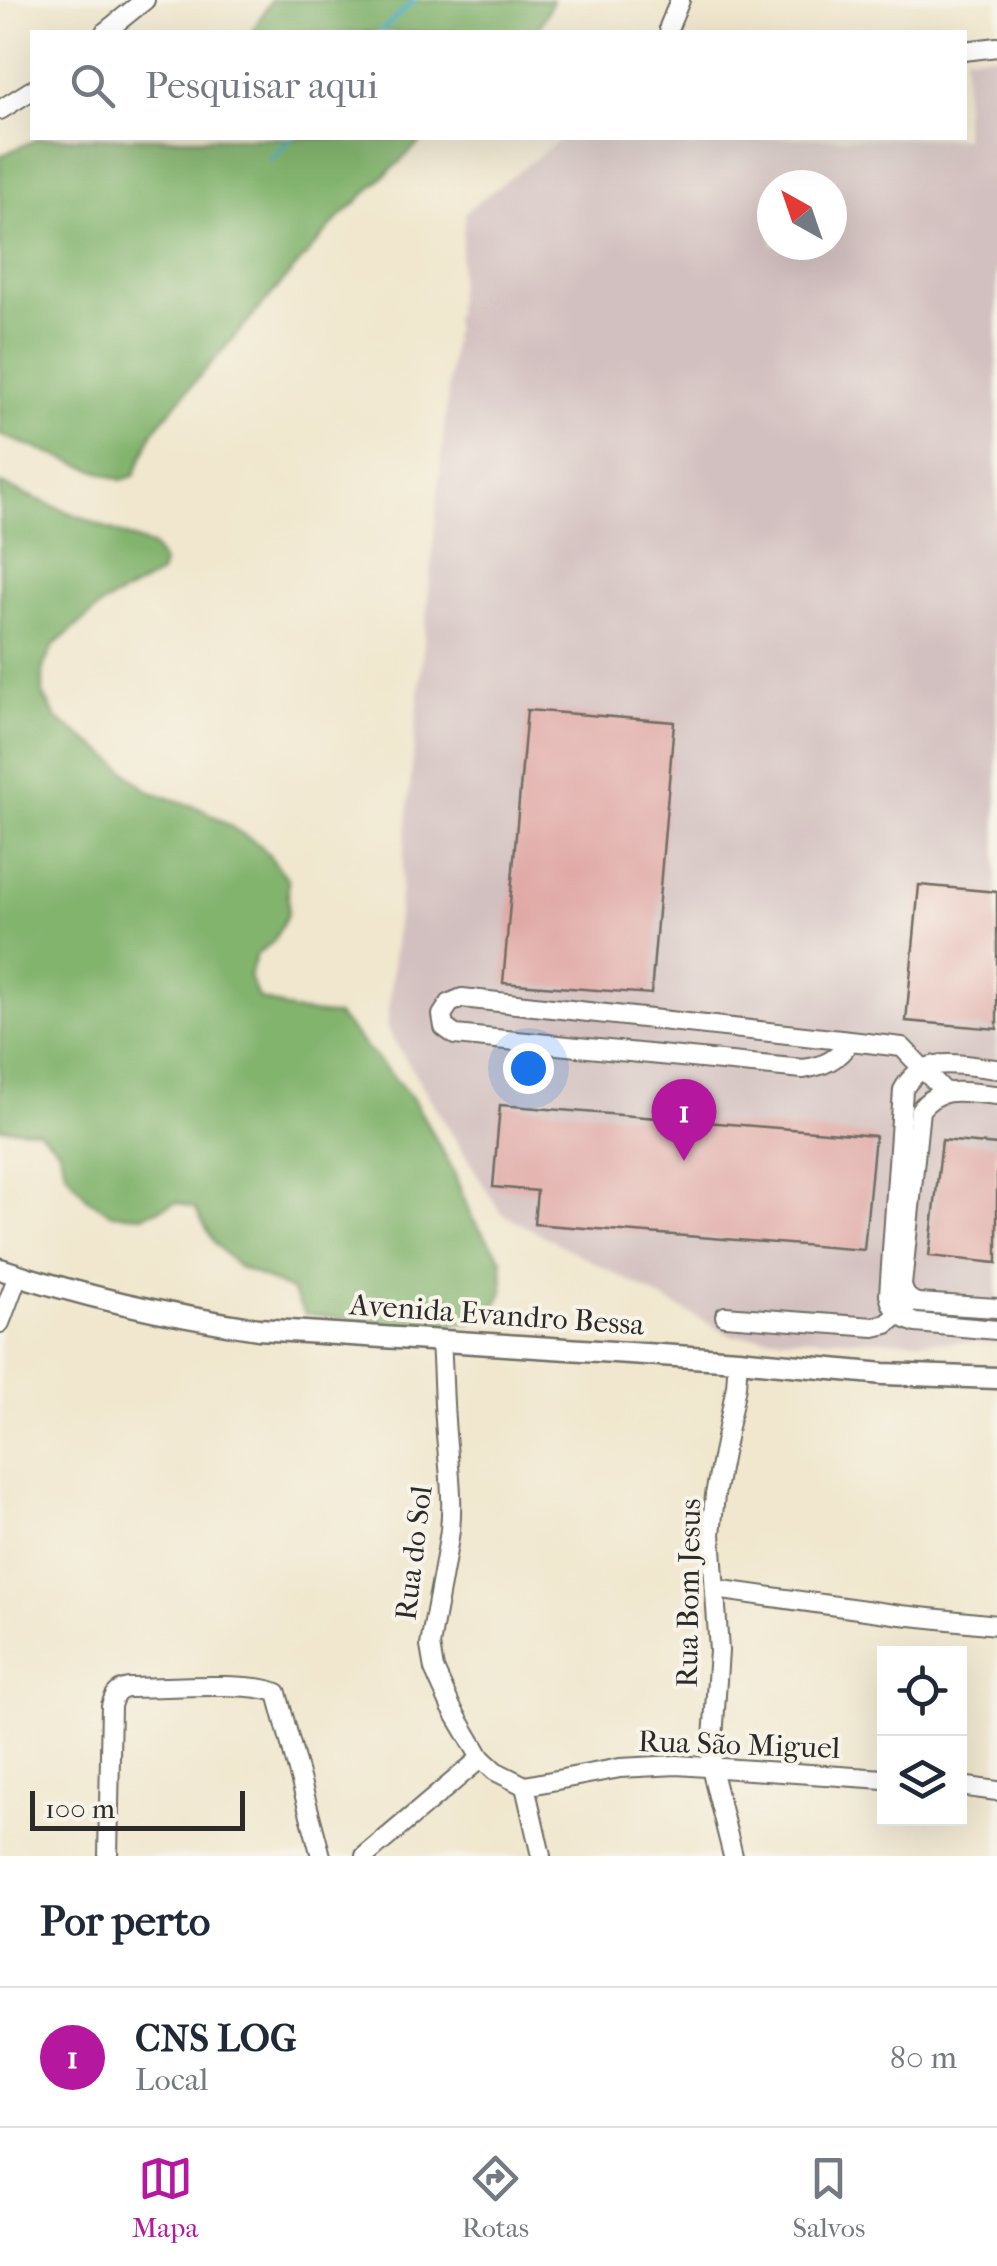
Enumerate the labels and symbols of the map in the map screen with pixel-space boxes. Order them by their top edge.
north arrow [757,170,847,260]
your location [503,1043,554,1094]
pin: 1 [652,1078,716,1161]
street label: Avenida Evandro Bessa [347,1287,647,1343]
street label: Rua do Sol [388,1484,440,1622]
street label: Rua Bom Jesus [670,1498,708,1688]
street label: Rua São Miguel [637,1724,841,1766]
scale bar [30,1786,245,1830]

